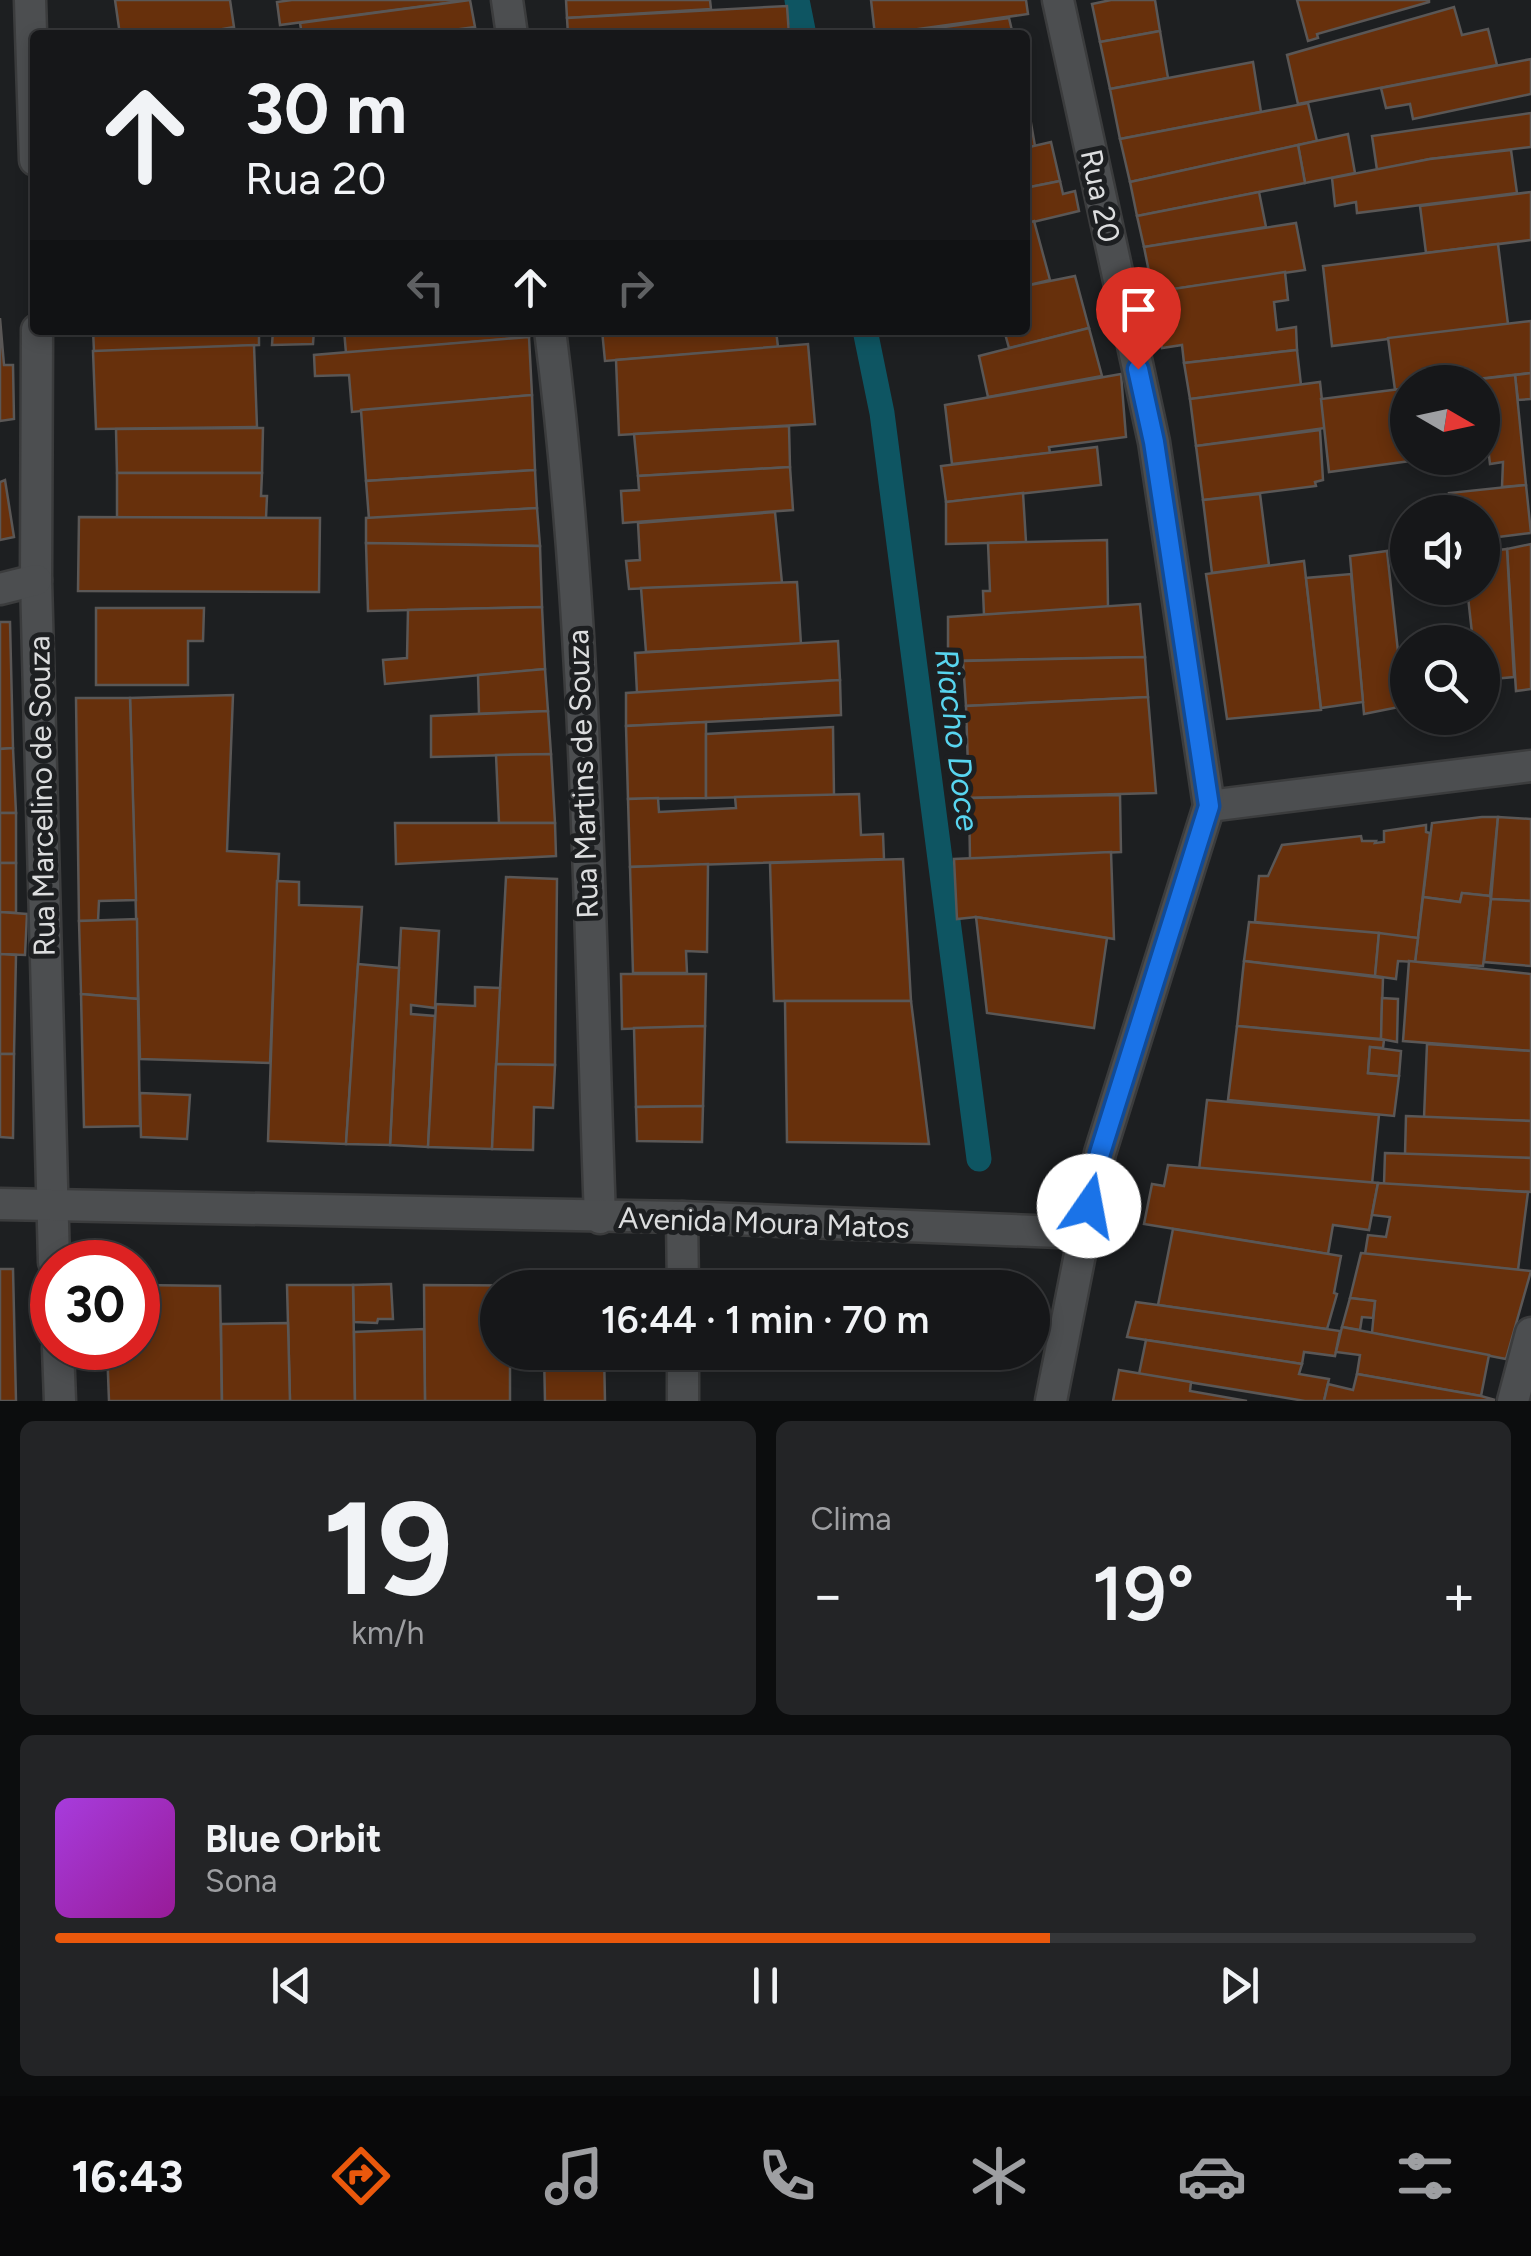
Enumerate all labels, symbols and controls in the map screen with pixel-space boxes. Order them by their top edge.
text: 30 m [245,66,407,151]
icon: ahead [80,70,210,200]
street label: Rua 20 [1073,146,1128,246]
text: Rua 20 [245,151,386,205]
icon: left [398,260,453,315]
icon: ahead [503,260,558,315]
icon: right [608,260,663,315]
pin [1096,267,1181,370]
icon: arrive [1111,282,1166,337]
north arrow [1390,365,1500,475]
map controls [1390,365,1500,735]
button: sound [1390,495,1500,605]
button: search [1390,625,1500,735]
street label: Rua Martins de Souza [559,629,606,919]
street label: Rua Marcelino de Souza [20,635,63,957]
water label: Riacho Doce [927,647,987,833]
position arrow [1037,1154,1141,1258]
street label: Avenida Moura Matos [618,1199,910,1246]
speed limit sign: 30 [30,1240,160,1370]
text: 16:44 · 1 min · 70 m [601,1297,929,1343]
text: 19 [323,1471,453,1627]
text: Clima [811,1500,892,1538]
text: 19° [1092,1549,1195,1639]
text: − [811,1562,845,1628]
text: + [1442,1562,1476,1628]
text: km/h [351,1614,424,1652]
text: Blue Orbit [205,1816,381,1862]
text: Sona [205,1862,277,1900]
icon: previous [264,1958,319,2013]
icon: pause [738,1958,793,2013]
icon: next [1212,1958,1267,2013]
icon: directions [326,2141,396,2211]
icon: music [539,2141,609,2211]
icon: phone [752,2141,822,2211]
icon: climate [964,2141,1034,2211]
icon: car [1177,2141,1247,2211]
icon: filters [1390,2141,1460,2211]
text: 16:43 [71,2149,183,2203]

